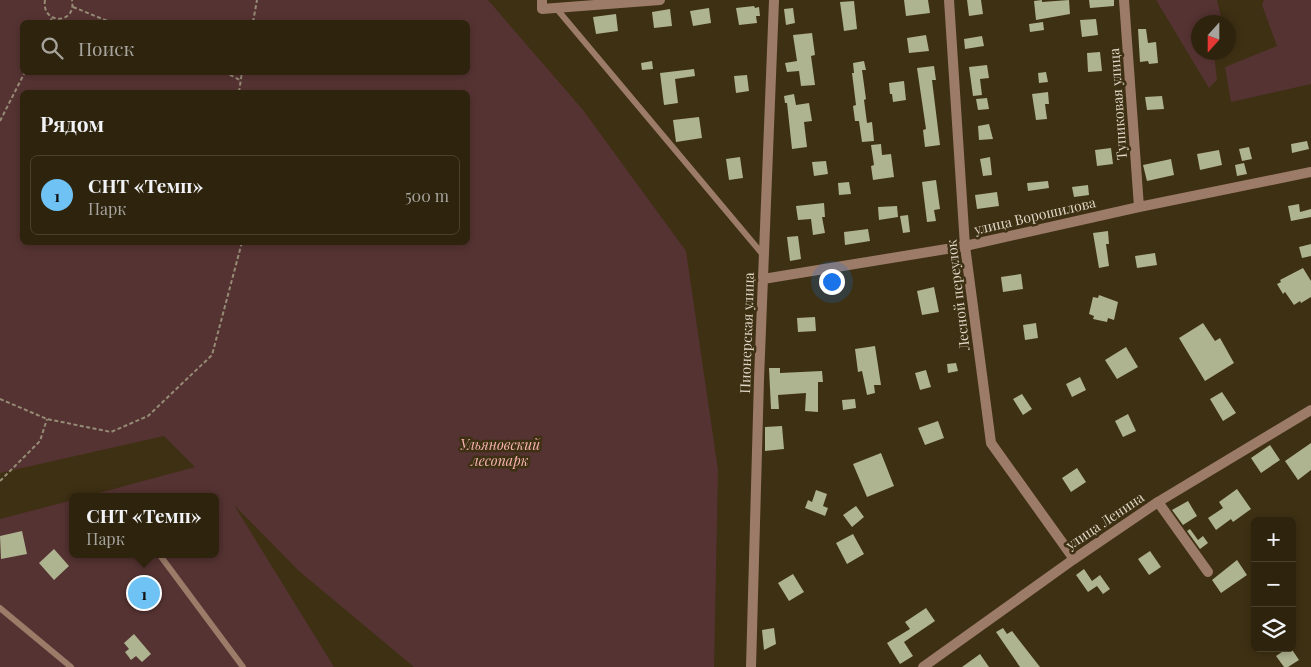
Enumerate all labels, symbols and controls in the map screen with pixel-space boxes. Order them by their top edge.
north arrow [1191,15,1236,60]
search box [20,20,470,75]
icon: search [38,34,66,62]
text: Поиск [78,35,134,61]
street label: Тупиковая улица [1104,48,1131,161]
text: Рядом [40,109,104,137]
text: СНТ «Темп» [88,172,203,198]
text: 1 [54,185,60,206]
text: 500 m [405,185,449,206]
street label: улица Ворошилова [971,192,1098,239]
text: Парк [88,198,126,219]
street label: Лесной переулок [941,239,974,353]
your location [819,269,845,295]
street label: Пионерская улица [735,272,758,394]
park label: Ульяновский лесопарк [460,435,541,470]
street label: улица Ленина [1061,487,1148,554]
popup [69,493,219,558]
text: СНТ «Темп» [86,502,202,528]
map controls [1251,517,1296,652]
button: + [1251,517,1296,562]
text: Парк [86,528,125,549]
button: − [1251,562,1296,607]
pin: 1 [128,574,160,612]
button: layers [1251,607,1296,652]

